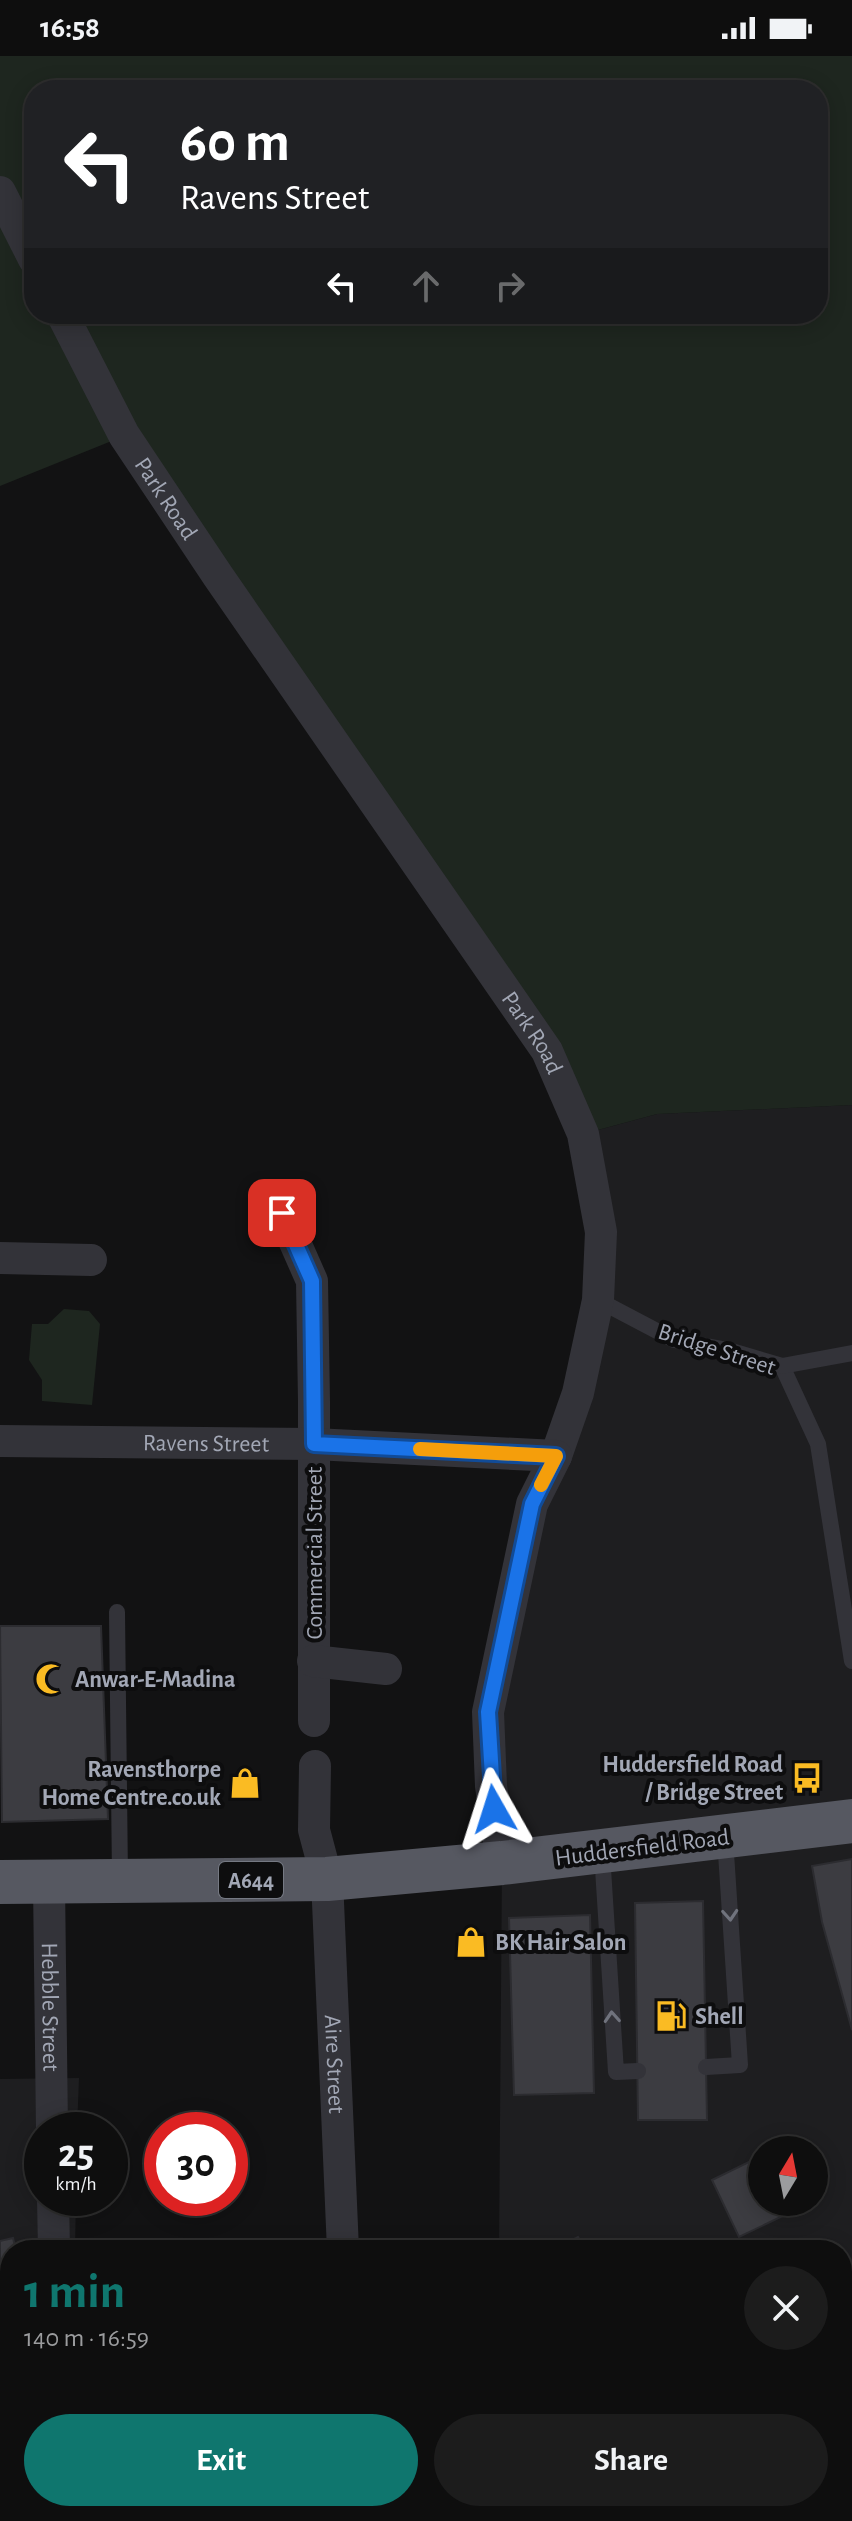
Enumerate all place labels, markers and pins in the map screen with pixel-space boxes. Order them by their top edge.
pin [248,1179,316,1247]
mosque icon: Anwar-E-Madina [34,1662,68,1696]
place label: Anwar-E-Madina [75,1668,236,1692]
place label: Huddersfield Road / Bridge Street [602,1753,783,1805]
place label: Ravensthorpe Home Centre.co.uk [41,1758,221,1810]
bus stop icon: Huddersfield Road / Bridge Street [790,1761,824,1795]
shop icon: Ravensthorpe Home Centre.co.uk [228,1766,262,1800]
shop icon: BK Hair Salon [454,1925,488,1959]
place label: BK Hair Salon [495,1931,626,1955]
fuel station icon: Shell [654,1999,688,2033]
place label: Shell [695,2005,743,2029]

